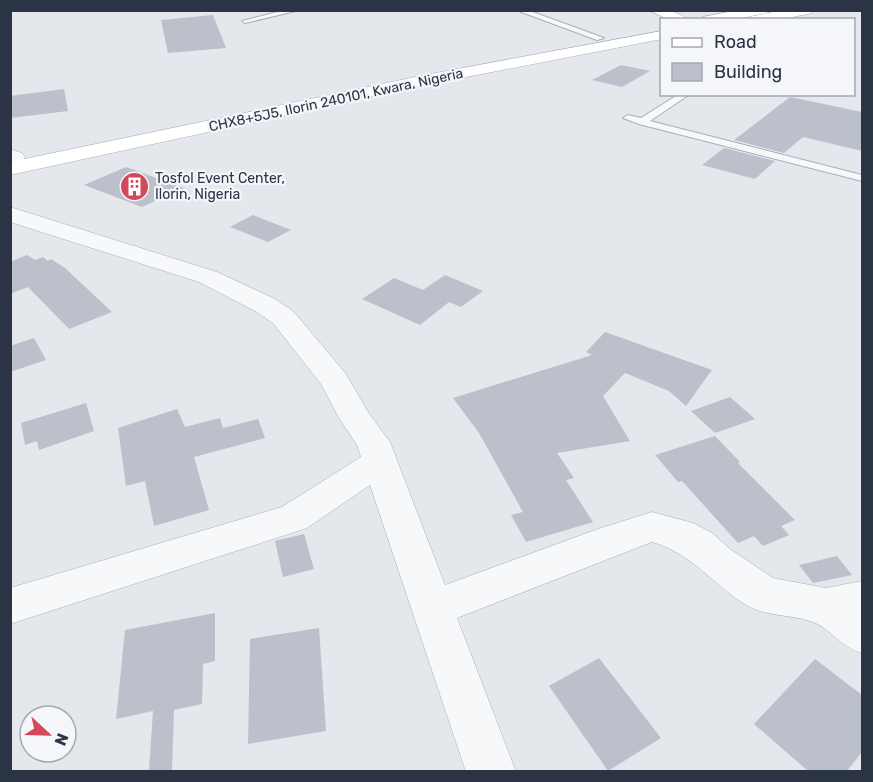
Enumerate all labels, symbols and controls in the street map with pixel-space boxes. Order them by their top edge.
legend [660,18,855,96]
text: Road [714,31,757,53]
text: Building [714,61,782,83]
street label: CHX8+5J5, Ilorin 240101, Kwara, Nigeria [207,65,465,135]
building icon: Tosfol Event Center, Ilorin, Nigeria [118,170,150,202]
place label: Tosfol Event Center, Ilorin, Nigeria [155,170,285,203]
north arrow [18,704,78,764]
text: N [50,731,72,748]

